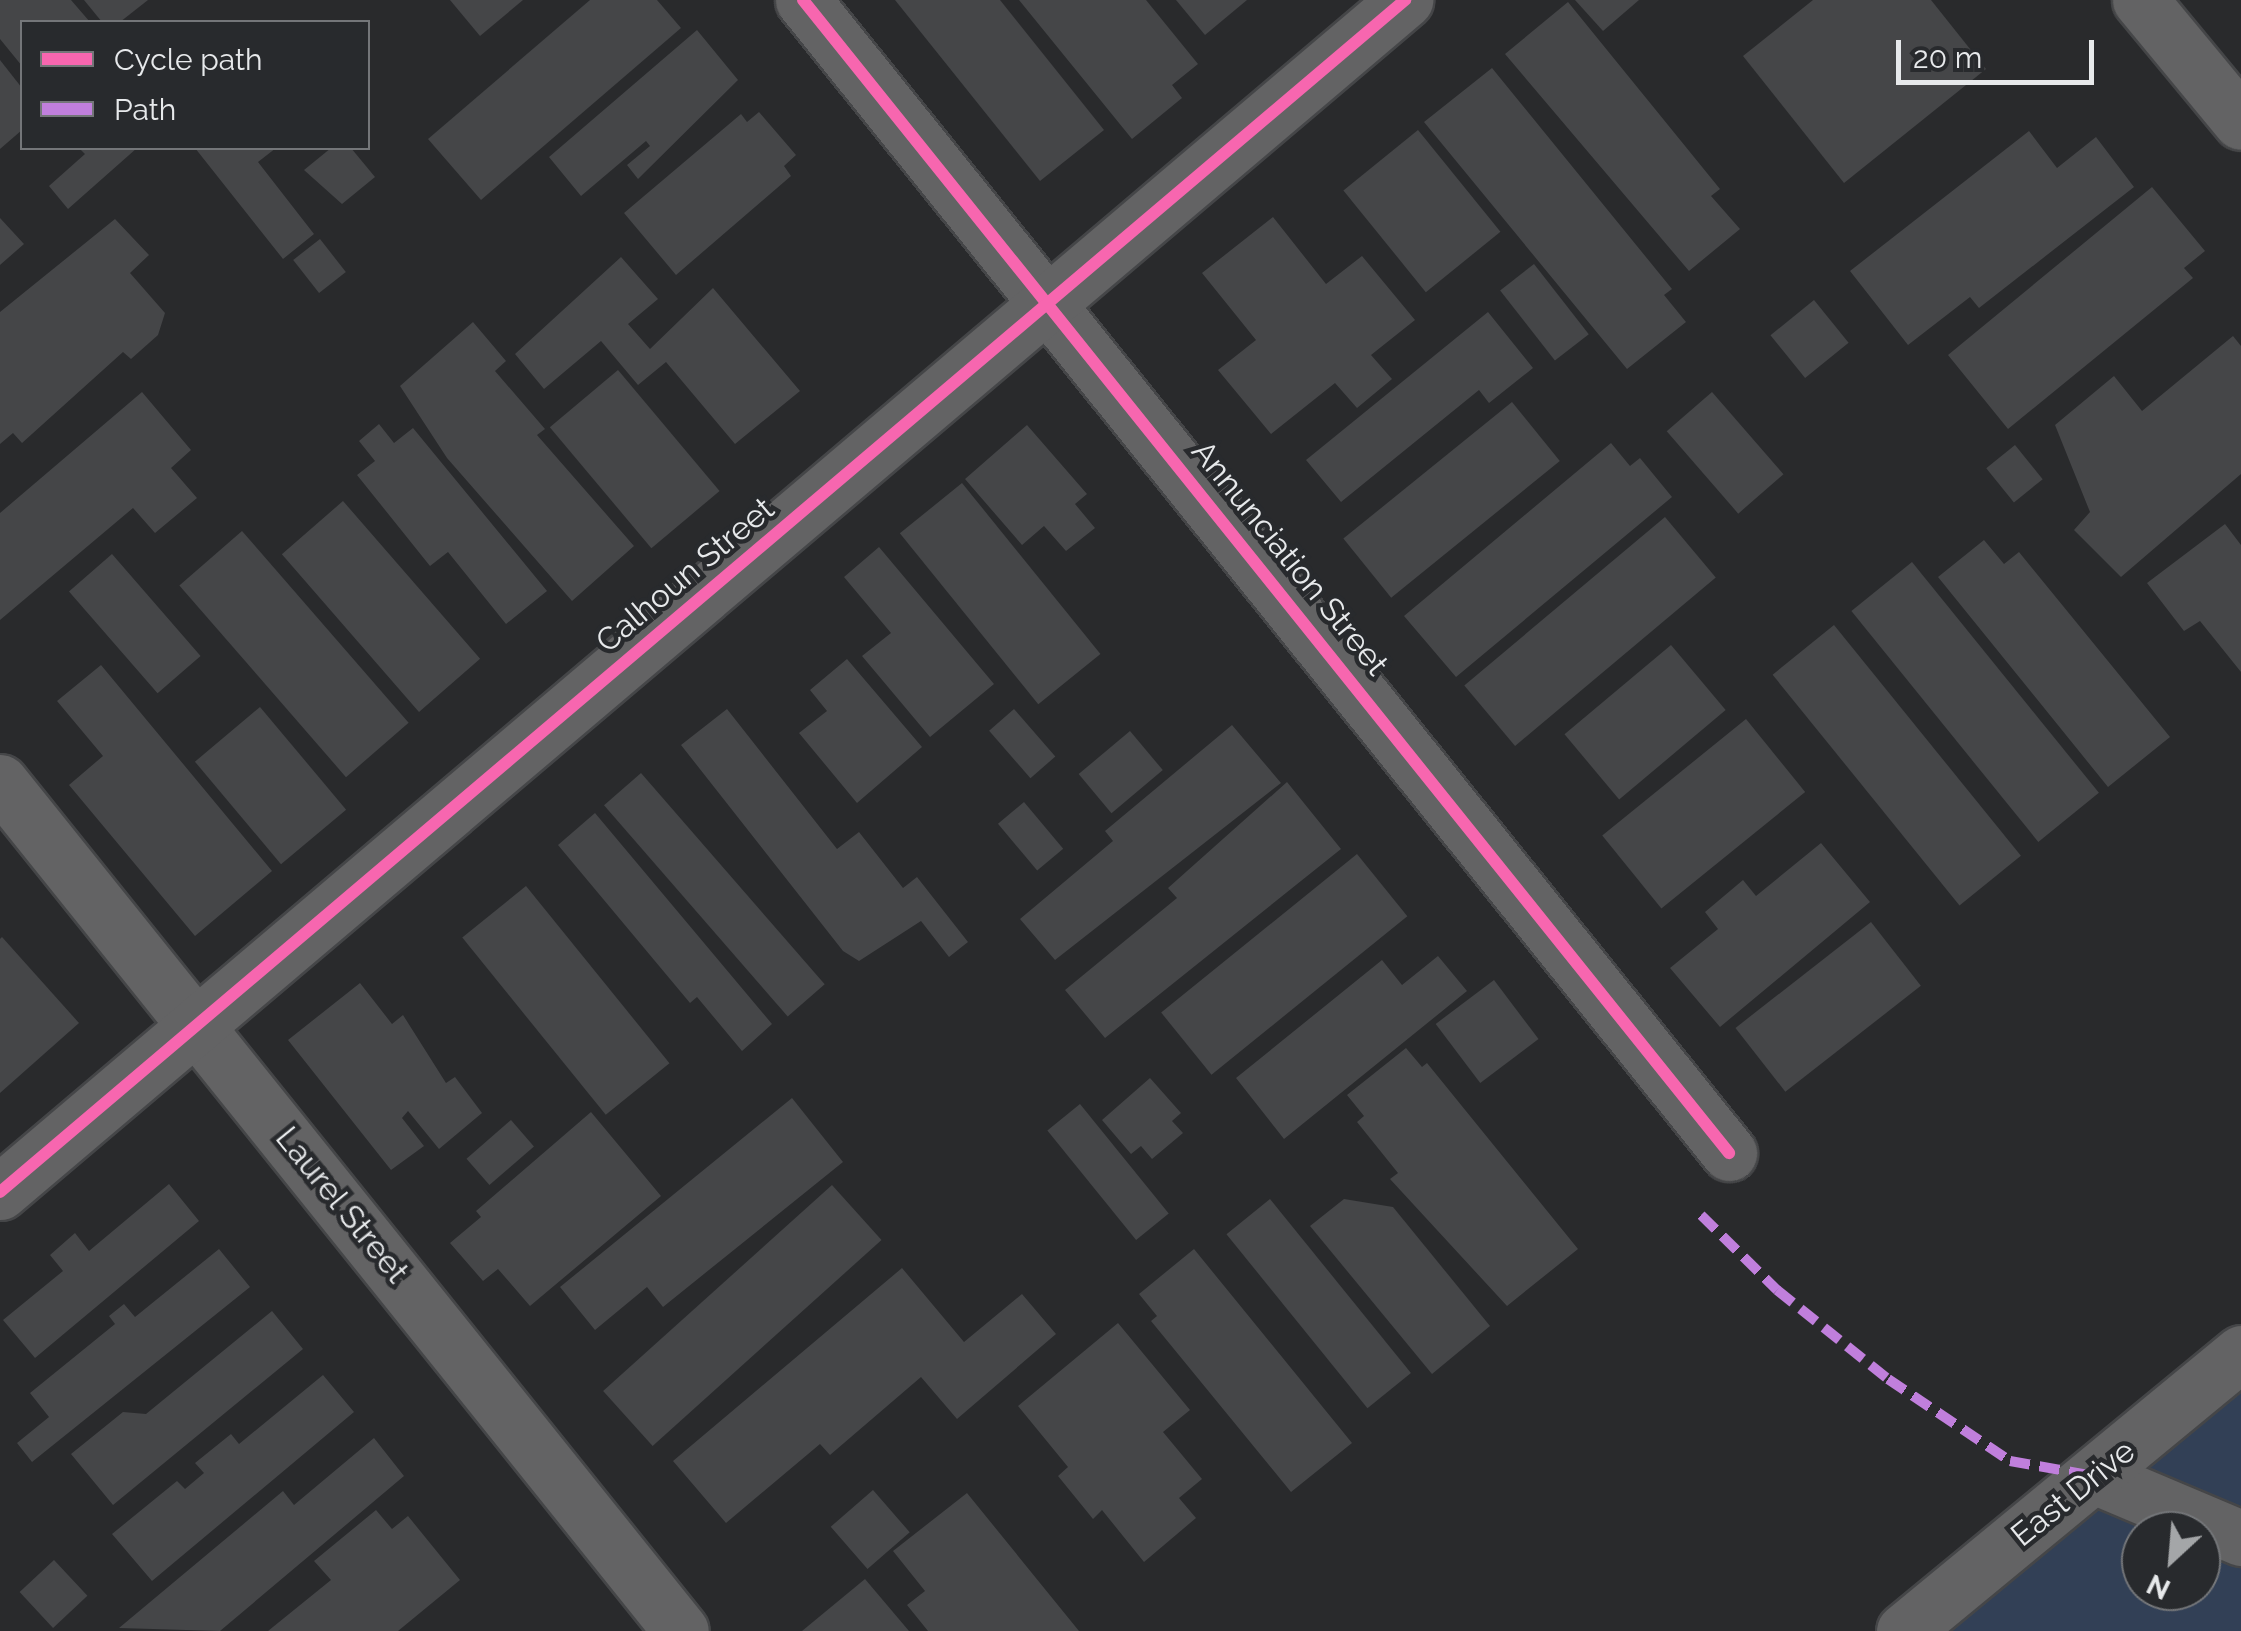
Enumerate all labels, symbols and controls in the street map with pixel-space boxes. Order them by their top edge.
legend [20,20,370,150]
scale bar [1901,20,2098,82]
text: 20 m [1913,40,1982,75]
text: Cycle path [114,42,262,77]
text: Path [114,92,176,127]
street label: Annunciation Street [1184,433,1396,683]
street label: Calhoun Street [588,489,782,661]
street label: Laurel Street [267,1119,417,1291]
street label: East Drive [2004,1432,2142,1554]
north arrow [2121,1511,2221,1611]
text: N [2142,1567,2175,1606]

